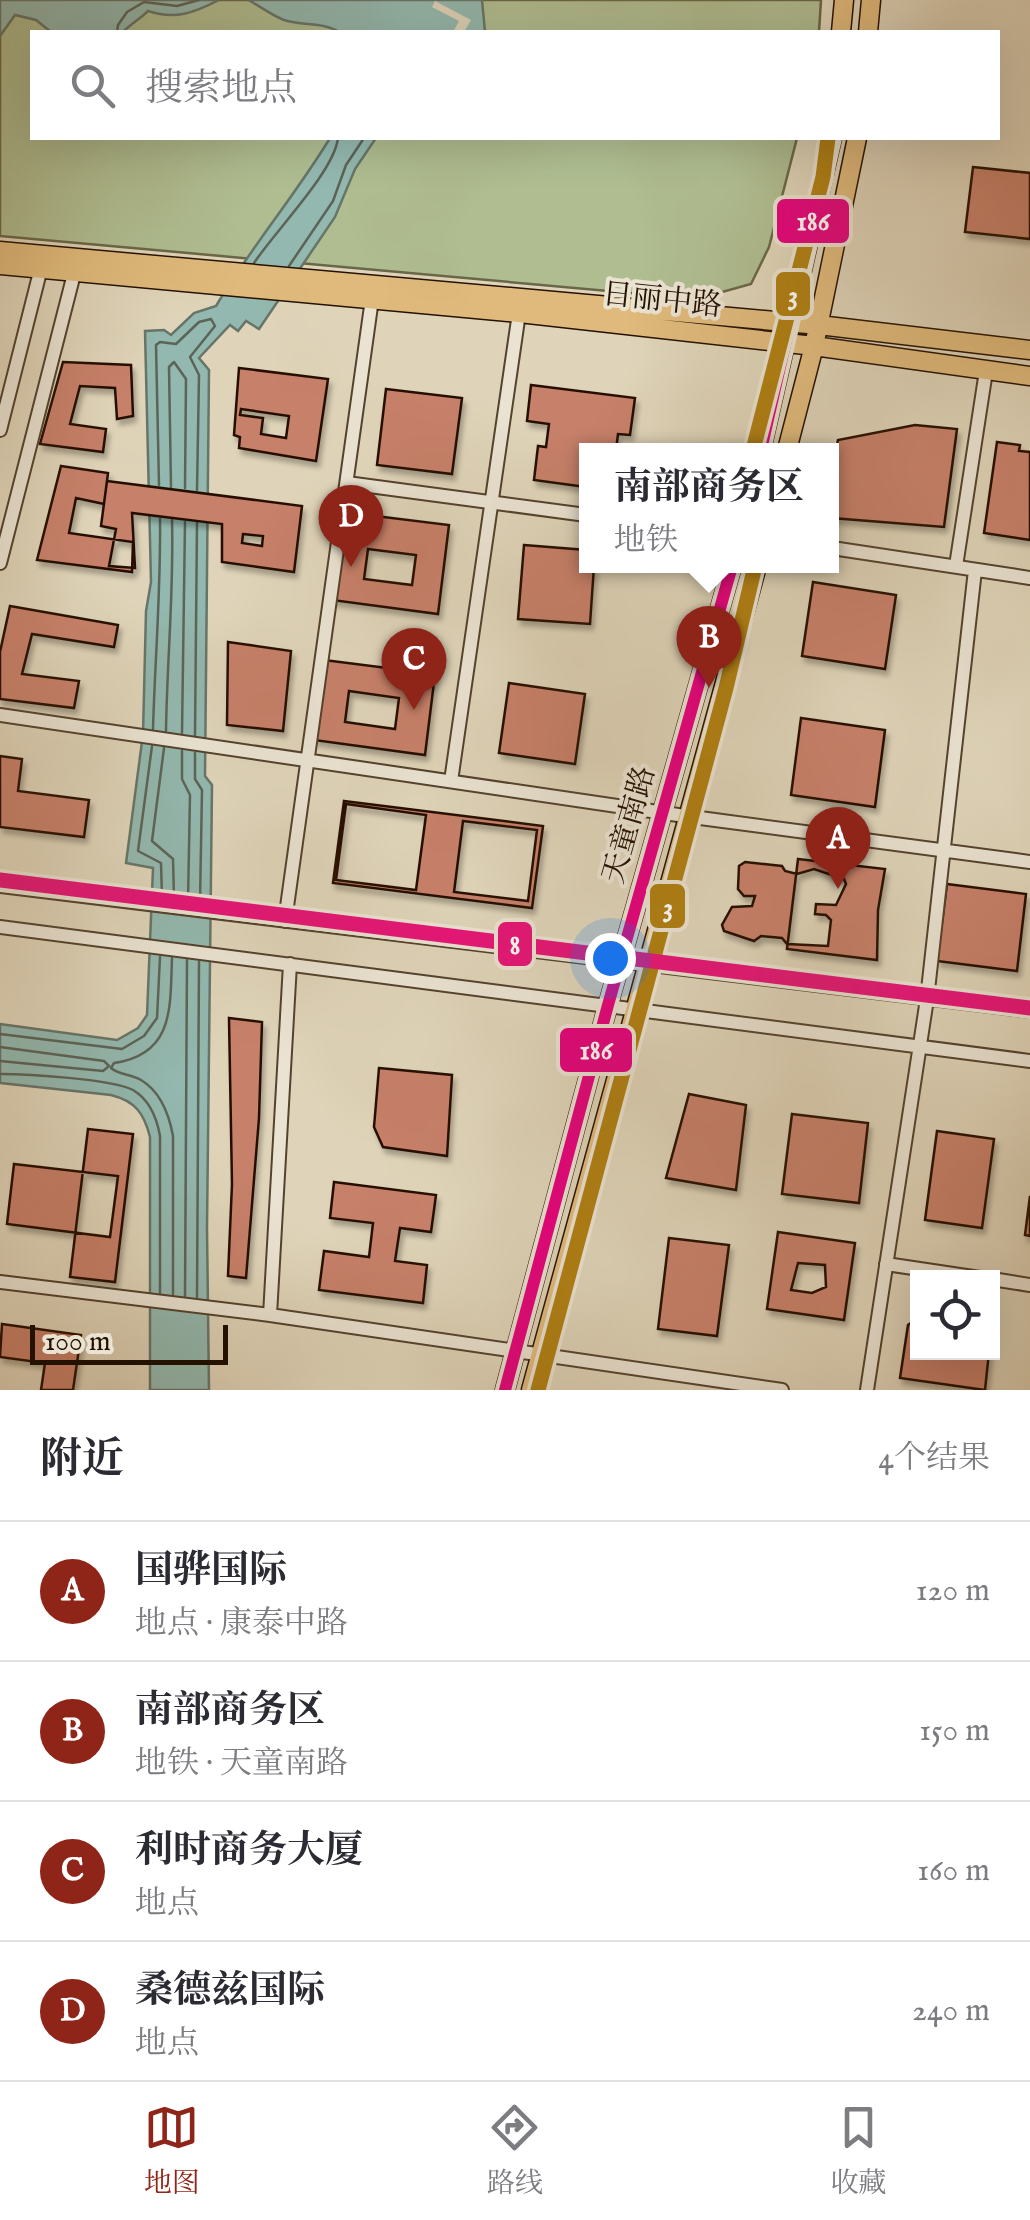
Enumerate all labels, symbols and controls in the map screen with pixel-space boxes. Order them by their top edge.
search box [30,30,1000,140]
icon: search [65,58,120,113]
text: 搜索地点 [145,66,297,114]
line badge: 186 [775,197,851,245]
text: 186 [796,205,831,240]
line badge: 3 [774,270,812,318]
street label: 日丽中路 [600,276,724,326]
text: 3 [788,279,798,314]
popup [579,443,839,573]
text: 南部商务区 [614,465,804,513]
pin: D [318,484,384,567]
text: 地铁 [614,521,678,562]
pin: B [676,606,742,688]
pin: C [382,628,446,710]
street label: 天童南路 [595,762,665,888]
pin: A [806,806,870,889]
line badge: 3 [648,882,687,930]
text: 3 [663,891,673,926]
line badge: 8 [496,920,534,968]
text: 8 [510,929,520,964]
your location [585,933,636,984]
line badge: 186 [558,1026,634,1074]
text: 186 [579,1034,614,1069]
map controls [910,1270,1000,1360]
button: locate [910,1270,1000,1360]
scale bar [30,1320,228,1364]
text: 100 m [45,1325,111,1360]
text: 附近 [40,1434,124,1487]
text: 4个结果 [878,1439,990,1480]
text: 国骅国际 [135,1548,287,1596]
text: A [62,1571,83,1612]
text: 120 m [916,1571,990,1612]
text: 地点 · 康泰中路 [135,1604,348,1645]
text: 南部商务区 [135,1688,325,1736]
text: B [62,1711,83,1752]
text: 150 m [919,1711,990,1752]
text: 地铁 · 天童南路 [135,1744,348,1785]
text: 利时商务大厦 [135,1828,363,1876]
text: C [61,1851,84,1892]
text: 160 m [917,1851,990,1892]
text: 地点 [135,1884,199,1925]
text: 桑德兹国际 [135,1968,325,2016]
text: D [60,1991,85,2032]
text: 240 m [912,1991,990,2032]
text: 地点 [135,2024,199,2065]
tab: 地图 [144,2100,200,2202]
tab: 路线 [487,2100,543,2202]
tab: 收藏 [830,2100,886,2202]

